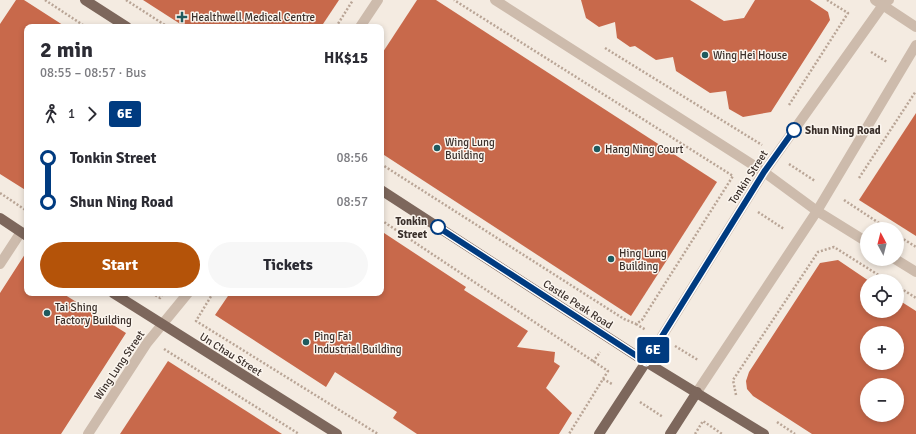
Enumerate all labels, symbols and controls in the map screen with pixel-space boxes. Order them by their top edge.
marker: Healthwell Medical Centre [176,11,188,23]
place label: Healthwell Medical Centre [191,11,315,24]
text: 2 min [40,36,93,63]
text: HK$15 [324,49,368,67]
place label: Wing Hei House [713,49,787,62]
marker: Wing Hei House [700,50,710,60]
text: 08:55 – 08:57 · Bus [40,65,146,81]
icon: walk [40,103,62,125]
icon: forward [81,103,103,125]
text: 6E [117,105,133,122]
text: 1 [68,106,75,122]
marker: Shun Ning Road [786,122,802,138]
place label: Shun Ning Road [805,124,881,137]
place label: Wing Lung Building [445,136,495,162]
marker: Wing Lung Building [432,143,442,153]
place label: Hang Ning Court [605,143,683,156]
marker: Hang Ning Court [592,144,602,154]
street label: Tonkin Street [726,148,771,207]
text: Tonkin Street [70,149,156,167]
text: 08:56 [336,150,368,166]
text: Shun Ning Road [70,193,173,211]
text: 08:57 [336,194,368,210]
place label: Tonkin Street [396,215,427,241]
marker: Tonkin Street [430,219,446,235]
north arrow [860,222,904,266]
map controls [860,222,904,422]
button: Start [40,242,200,288]
button: Tickets [208,242,368,288]
place label: Hing Lung Building [619,247,667,273]
marker: Hing Lung Building [606,254,616,264]
button: locate [860,274,904,318]
street label: Castle Peak Road [540,277,615,332]
place label: Tai Shing Factory Building [55,301,132,327]
marker: Tai Shing Factory Building [42,308,52,318]
button: + [860,326,904,370]
street label: Wing Lung Street [91,328,148,402]
street label: Un Chau Street [197,330,264,379]
place label: Ping Fai Industrial Building [314,330,402,356]
marker: Ping Fai Industrial Building [301,337,311,347]
line badge: 6E [635,337,671,363]
text: 6E [645,341,661,358]
button: − [860,378,904,422]

